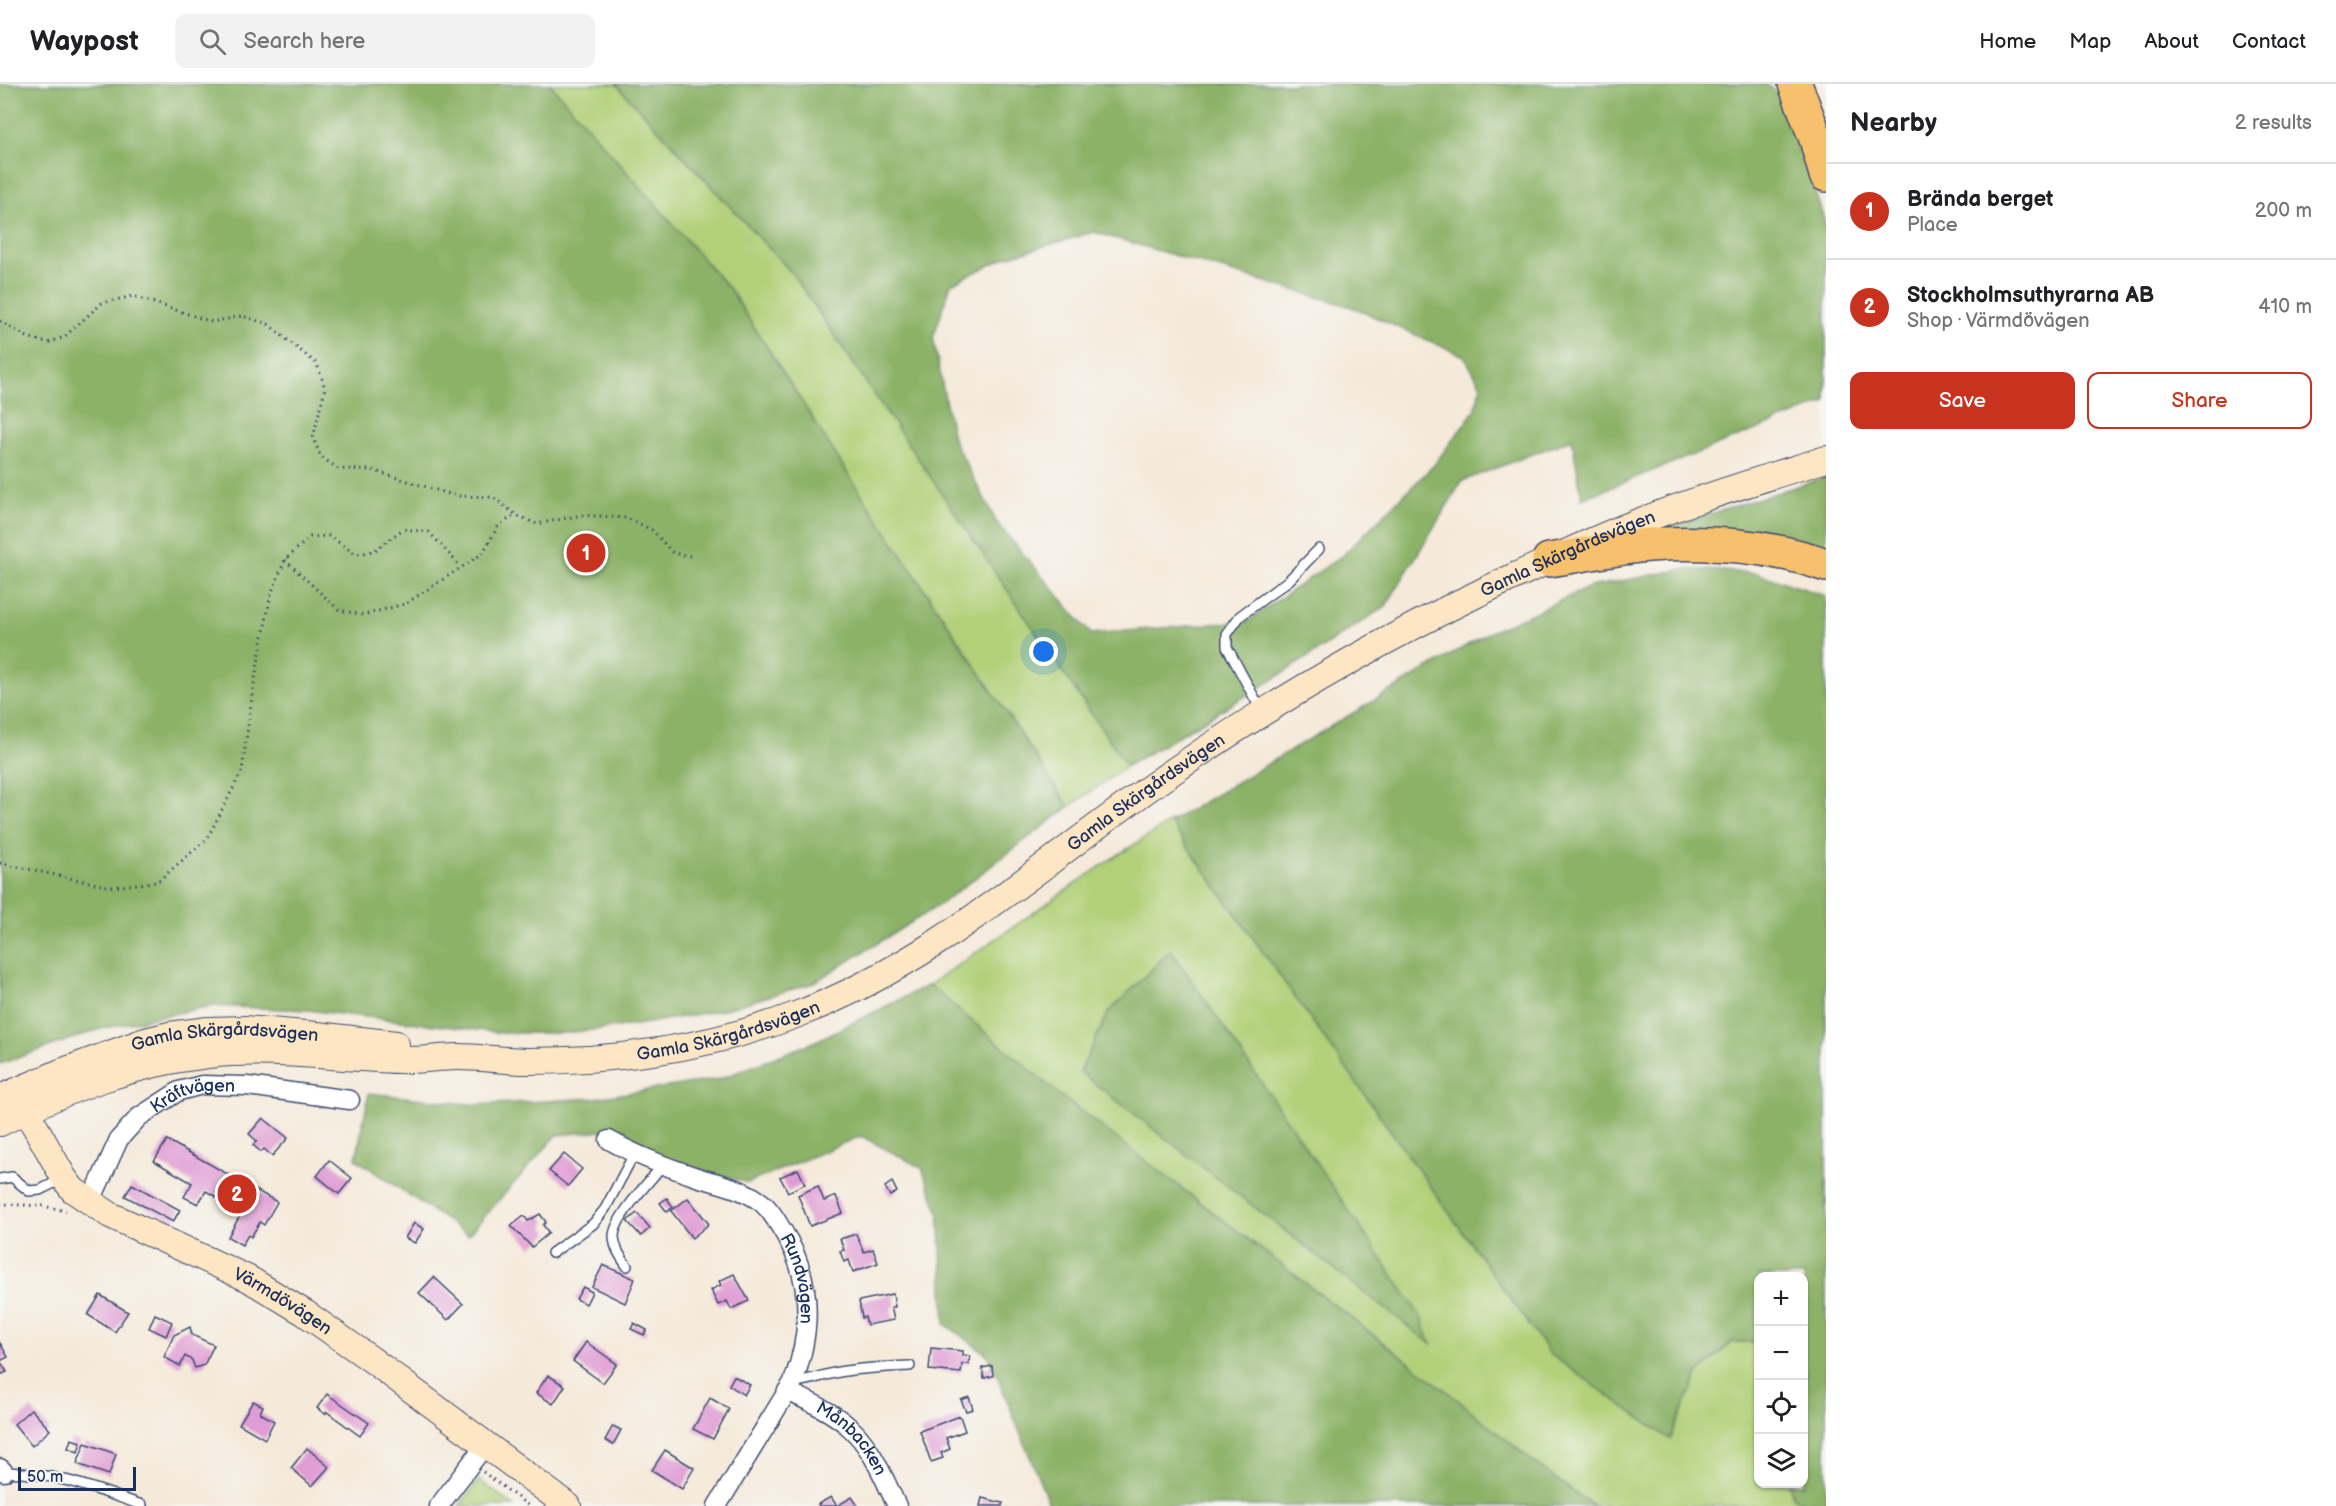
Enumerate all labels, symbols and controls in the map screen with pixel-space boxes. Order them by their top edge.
search box [175,14,595,68]
text: Waypost [30,25,139,58]
icon: search [196,25,229,58]
text: Search here [244,28,365,55]
text: Home [1979,29,2036,54]
text: Map [2069,29,2111,54]
text: About [2144,29,2199,54]
text: Contact [2232,29,2306,54]
text: Nearby [1850,108,1937,139]
text: 2 results [2235,111,2312,135]
text: Brända berget [1907,186,2053,213]
text: 1 [1865,199,1874,223]
text: 200 m [2255,199,2312,223]
text: Place [1907,213,1958,237]
text: Stockholmsuthyrarna AB [1907,282,2154,309]
text: 2 [1864,295,1875,319]
text: 410 m [2258,295,2312,319]
text: Shop · Värmdövägen [1907,309,2089,333]
button: Save [1850,372,2075,429]
button: Share [2087,372,2312,429]
street label: Gamla Skärgårdsvägen [1477,506,1658,602]
pin: 1 [566,530,606,576]
your location [1029,637,1058,666]
street label: Gamla Skärgårdsvägen [1063,730,1229,856]
street label: Gamla Skärgårdsvägen [635,997,823,1065]
street label: Gamla Skärgårdsvägen [128,1019,319,1056]
street label: Kräftvägen [147,1075,235,1118]
pin: 2 [218,1172,256,1216]
street label: Rundvägen [776,1230,817,1324]
street label: Värmdövägen [230,1263,336,1340]
map controls [1754,1272,1808,1488]
button: + [1754,1272,1808,1326]
button: − [1754,1326,1808,1380]
button: locate [1754,1380,1808,1434]
street label: Månbacken [813,1397,891,1479]
button: layers [1754,1434,1808,1488]
scale bar [18,1464,136,1492]
text: 50 m [27,1468,63,1487]

